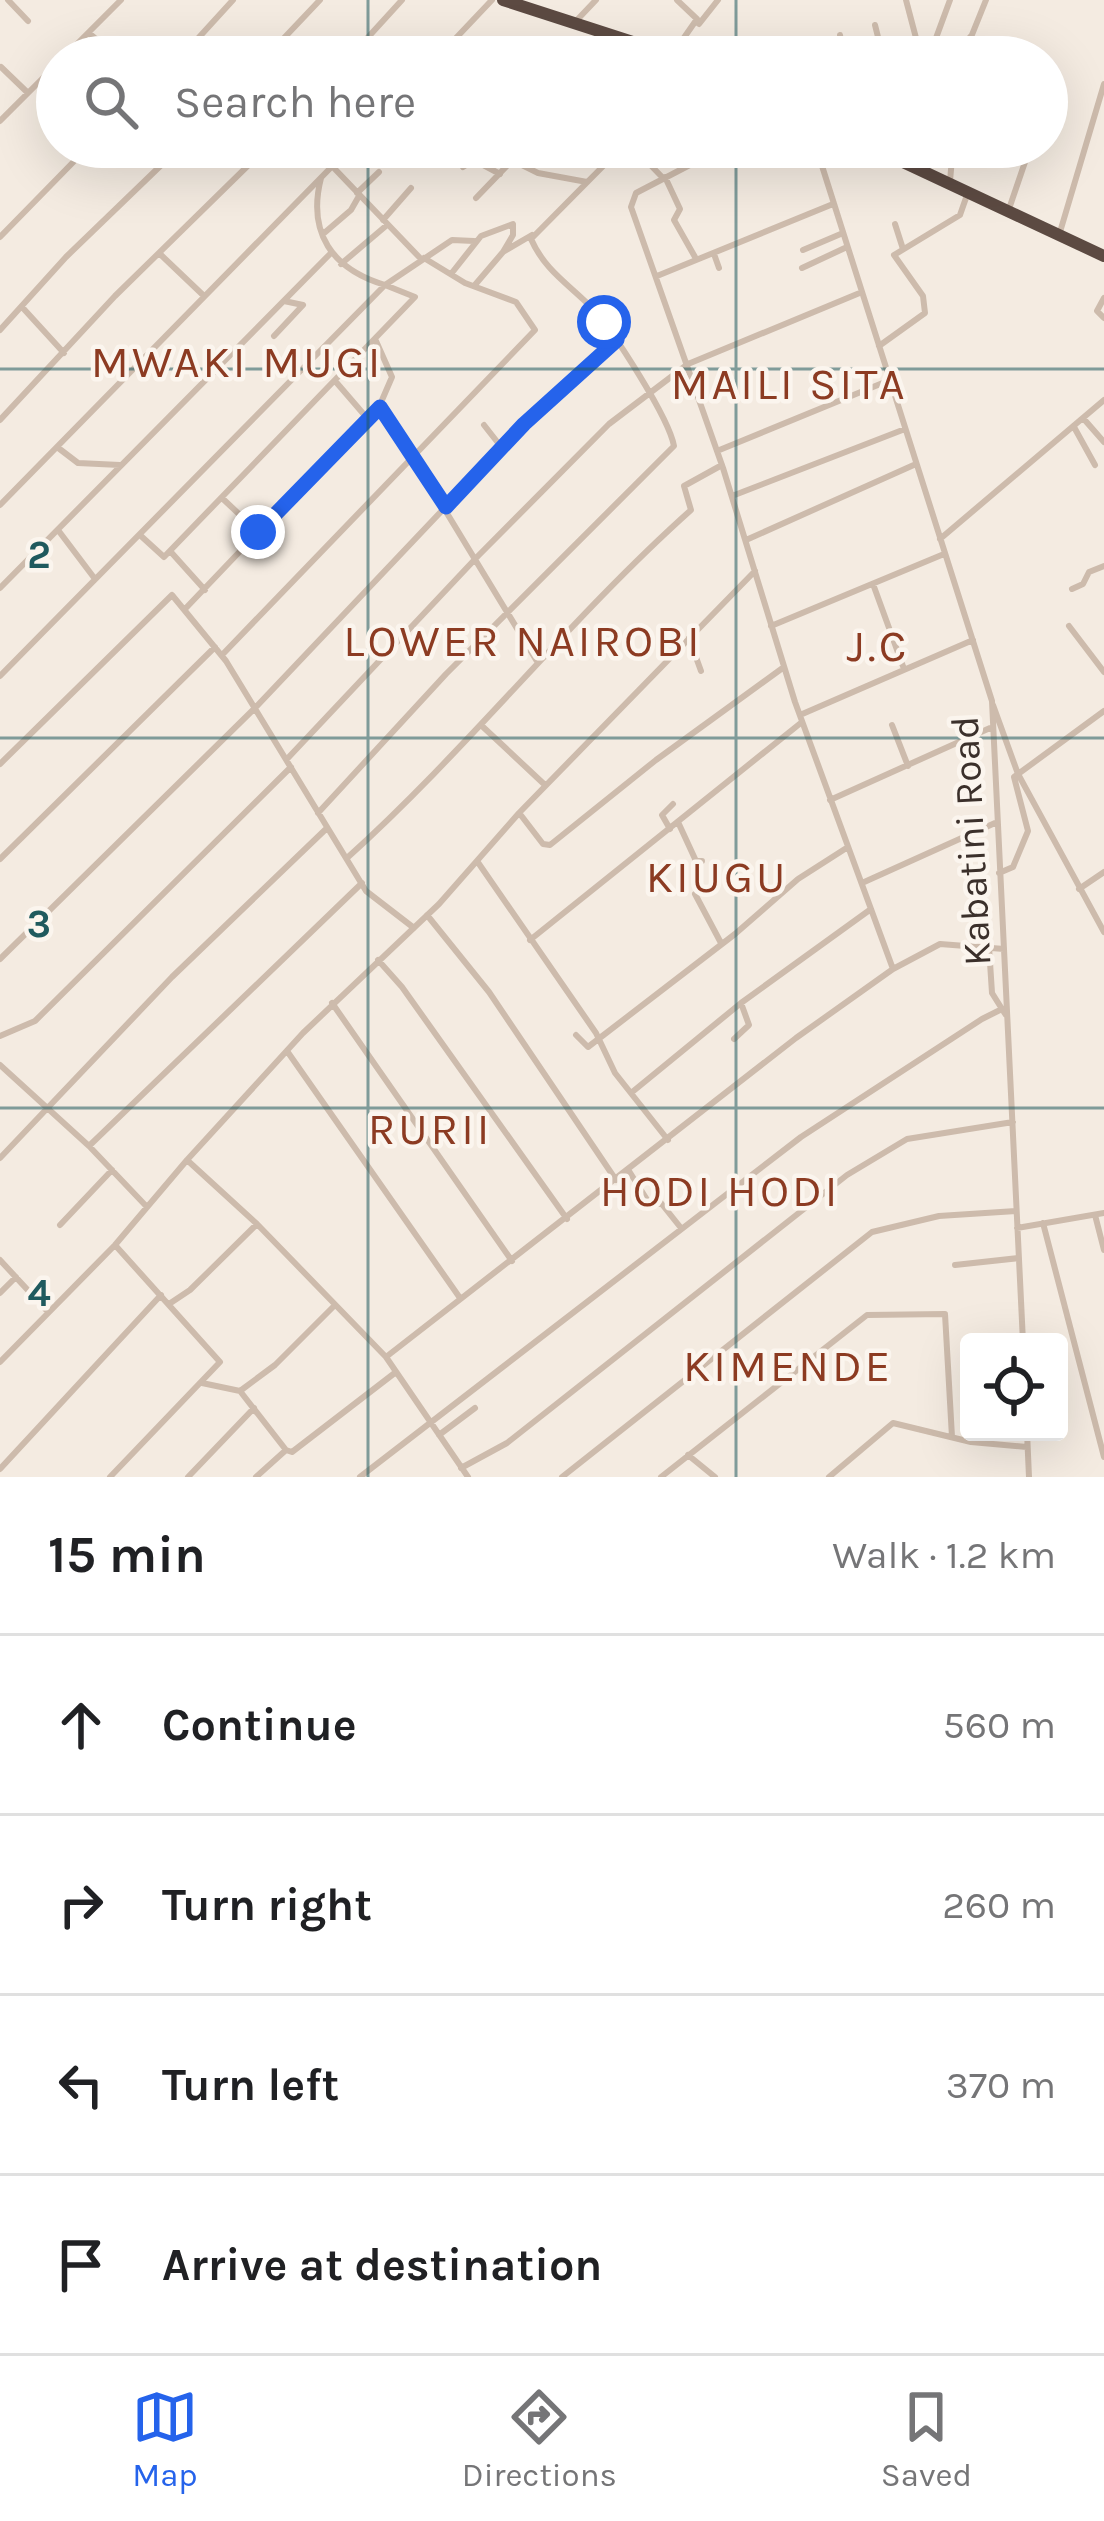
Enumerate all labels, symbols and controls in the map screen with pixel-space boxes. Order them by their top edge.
search box [36,36,1068,168]
icon: search [78,69,144,135]
text: Search here [174,76,416,128]
route start [577,295,631,349]
district label: MWAKI MUGI [91,336,383,388]
district label: MAILI SITA [670,358,908,410]
route end [231,505,285,559]
text: 2 [27,532,51,578]
district label: LOWER NAIROBI [343,615,703,667]
district label: J.C [847,620,909,672]
street label: Kabatini Road [941,715,1001,967]
district label: KIUGU [646,851,788,903]
text: 3 [27,901,51,947]
district label: RURII [368,1103,492,1155]
district label: HODI HODI [600,1165,840,1217]
text: 4 [27,1270,51,1316]
map controls [960,1333,1068,1441]
button: locate [960,1333,1068,1441]
district label: KIMENDE [683,1340,893,1392]
text: 15 min [48,1525,206,1585]
text: Walk · 1.2 km [832,1532,1056,1578]
icon: ahead [48,1692,114,1758]
text: Continue [162,1699,357,1751]
text: 560 m [943,1702,1056,1748]
icon: right [48,1872,114,1938]
text: Turn right [162,1879,372,1931]
text: 260 m [942,1882,1056,1928]
icon: left [48,2052,114,2118]
text: Turn left [162,2059,339,2111]
text: 370 m [946,2062,1056,2108]
icon: arrive [48,2232,114,2298]
text: Arrive at destination [162,2239,602,2291]
tab: Map [132,2384,198,2494]
tab: Directions [462,2384,617,2494]
tab: Saved [881,2384,972,2494]

